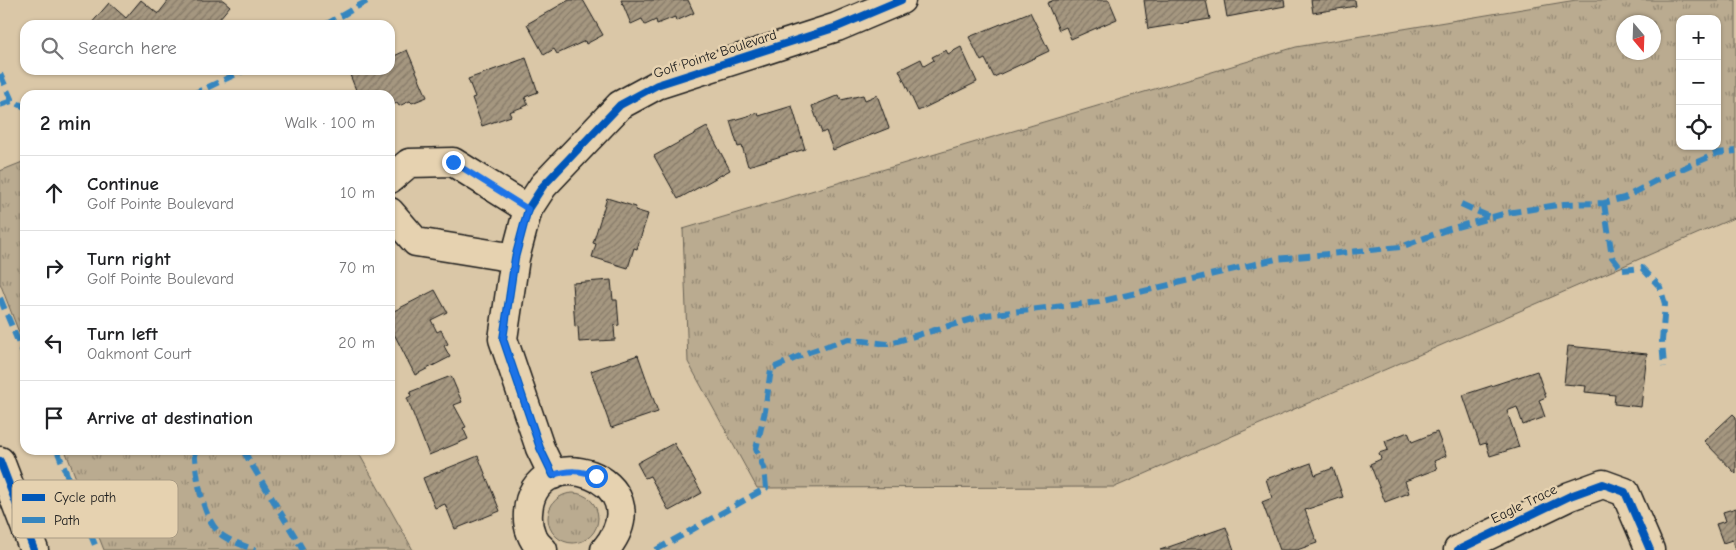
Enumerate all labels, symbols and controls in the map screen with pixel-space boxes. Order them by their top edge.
north arrow [1616,15,1661,60]
map controls [1676,15,1721,150]
button: + [1676,15,1721,60]
search box [20,20,395,75]
street label: Golf Pointe Boulevard [651,26,779,82]
icon: search [38,34,66,62]
text: Search here [78,37,177,59]
button: − [1676,60,1721,105]
button: locate [1676,105,1721,150]
text: 2 min [40,111,91,135]
text: Walk · 100 m [285,114,375,132]
route end [442,151,465,174]
text: Continue [87,173,159,195]
icon: ahead [40,179,68,207]
text: 10 m [340,184,375,202]
text: Golf Pointe Boulevard [87,195,234,213]
text: Turn right [87,248,171,270]
icon: right [40,254,68,282]
text: 70 m [339,259,375,277]
text: Golf Pointe Boulevard [87,270,234,288]
text: Turn left [87,323,158,345]
icon: left [40,329,68,357]
text: 20 m [338,334,375,352]
text: Oakmont Court [87,345,191,363]
icon: arrive [40,404,68,432]
text: Arrive at destination [87,407,253,429]
route start [585,465,608,488]
legend [12,480,178,538]
street label: Eagle Trace [1488,481,1560,527]
text: Cycle path [54,489,116,506]
text: Path [54,512,80,529]

